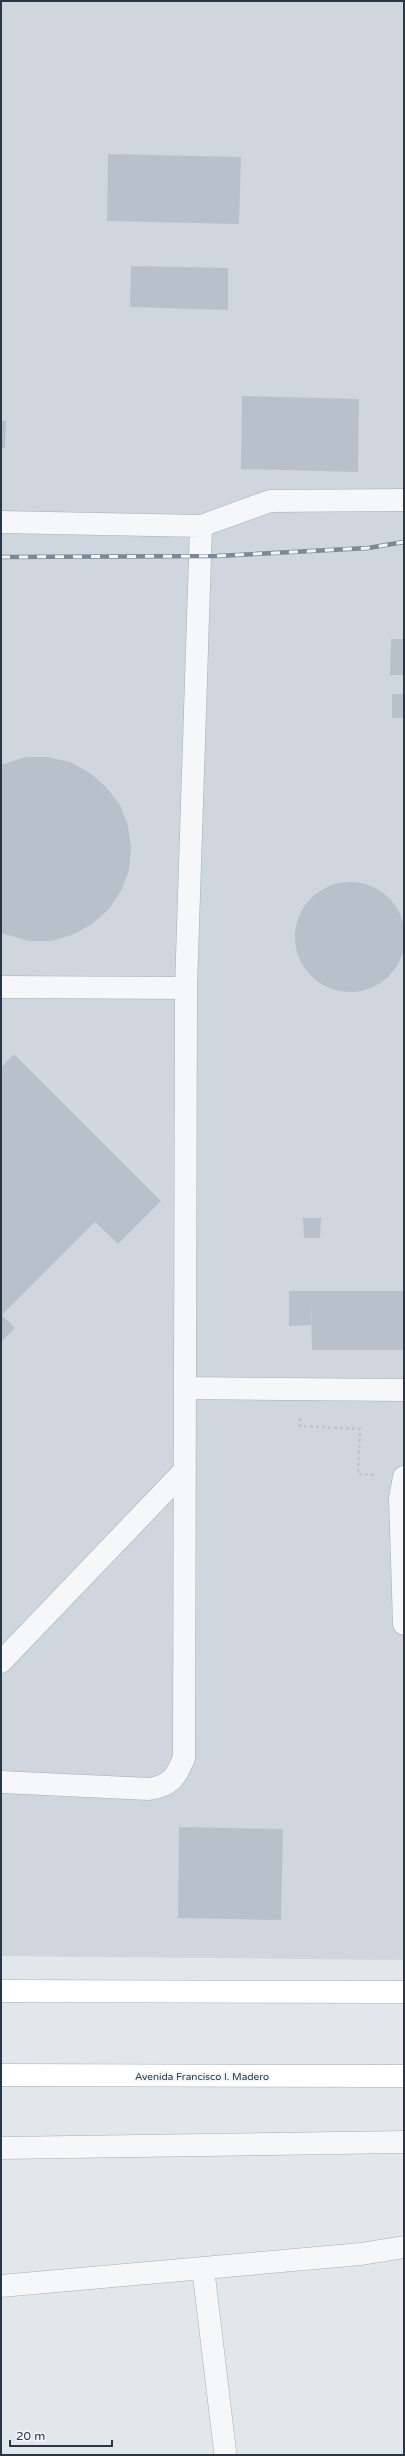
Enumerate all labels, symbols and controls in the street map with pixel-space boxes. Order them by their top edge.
street label: Avenida Francisco I. Madero [135,2071,269,2083]
scale bar [10,2422,112,2448]
text: 20 m [16,2429,45,2443]

